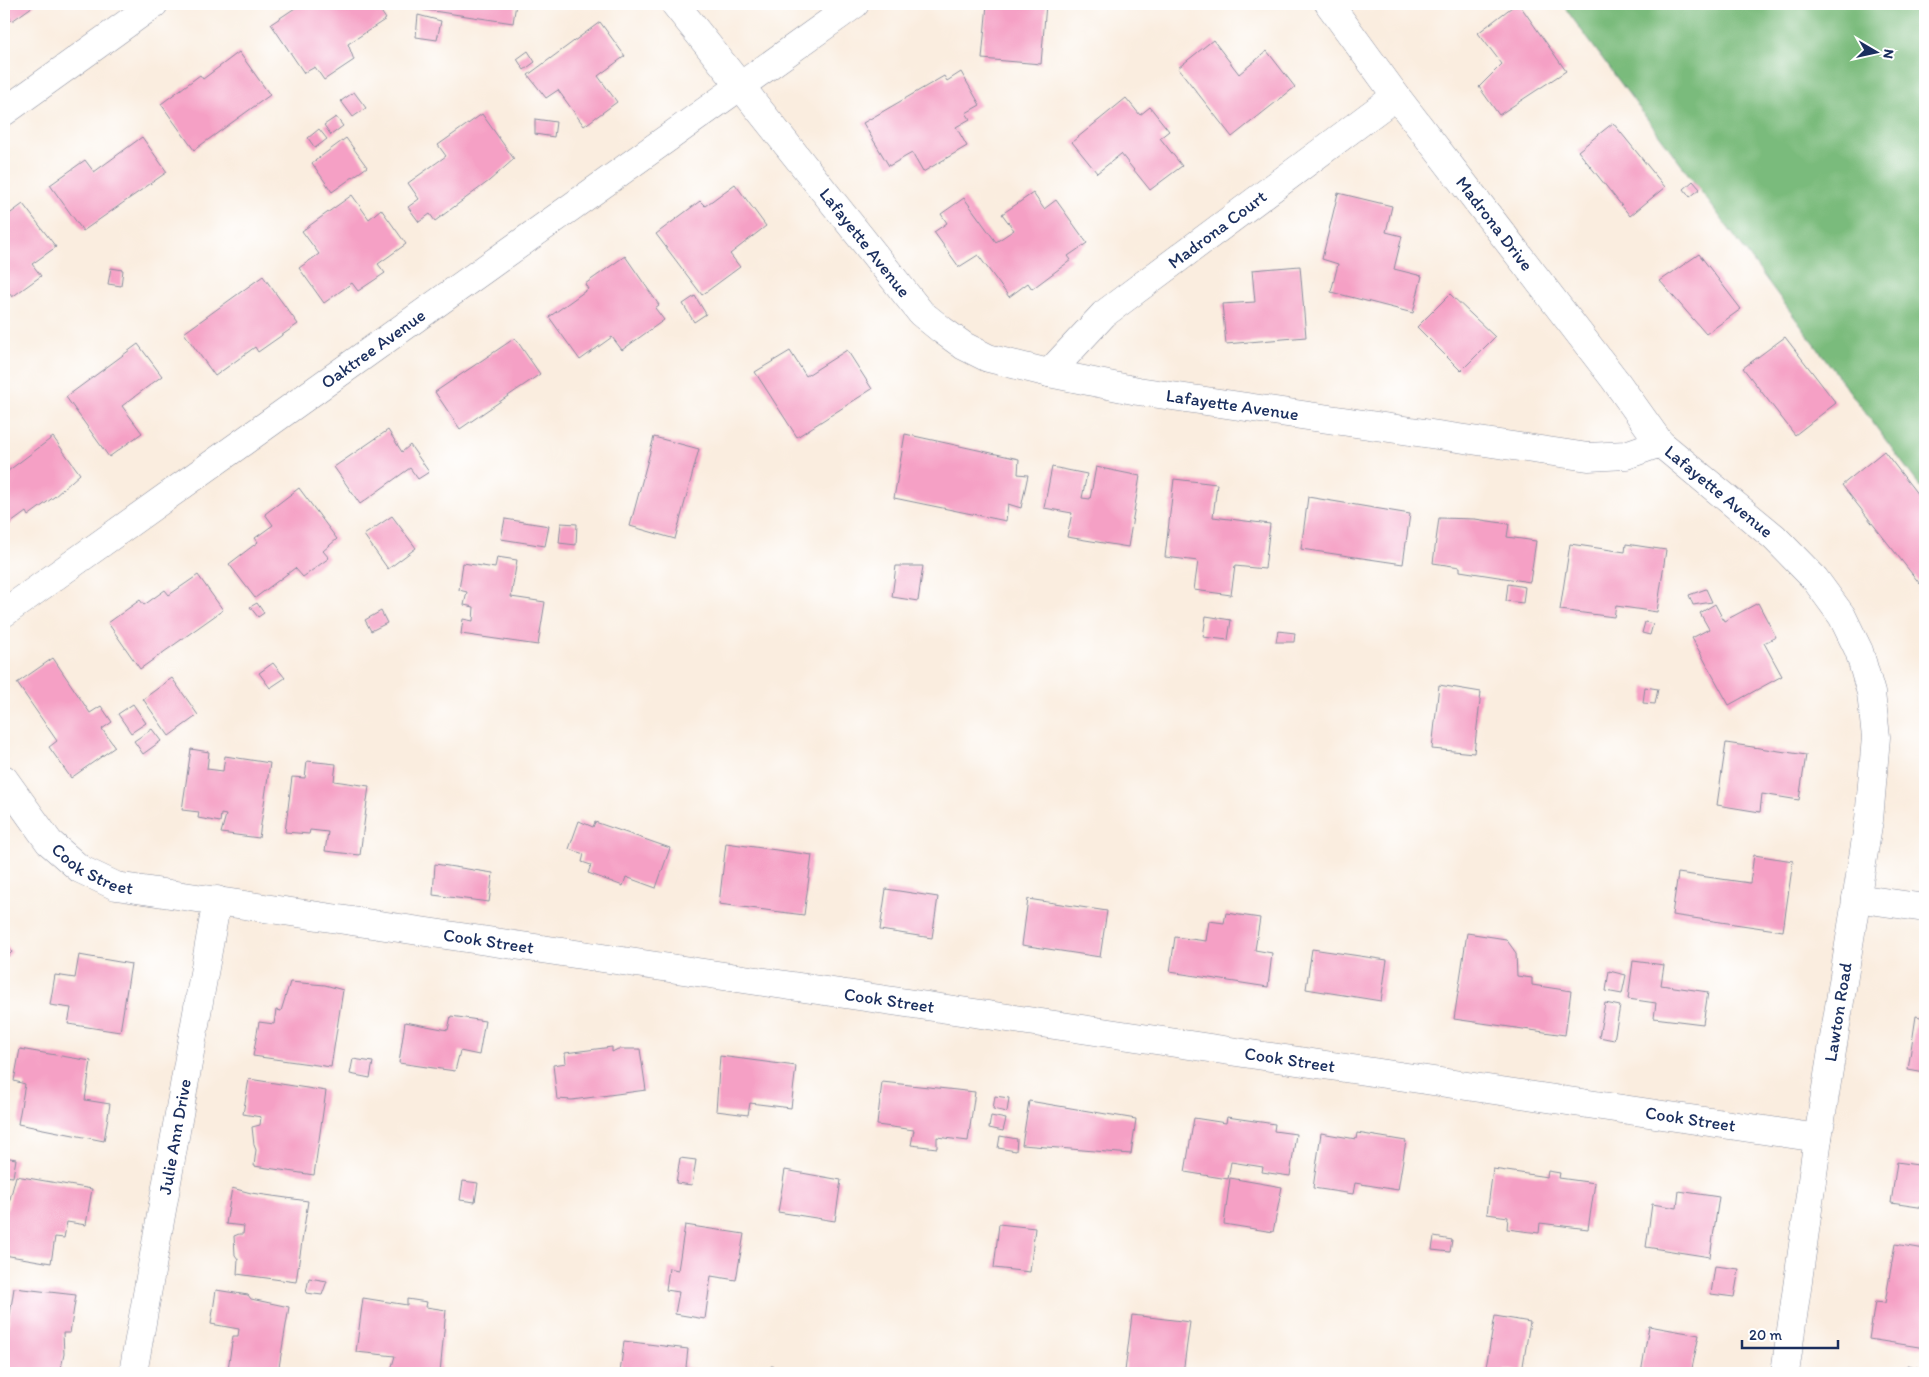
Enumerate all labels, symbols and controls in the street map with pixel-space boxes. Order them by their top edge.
north arrow [1852,28,1902,78]
text: N [1879,48,1897,60]
street label: Madrona Drive [1451,172,1538,275]
street label: Lafayette Avenue [815,183,915,302]
street label: Madrona Court [1164,185,1271,273]
street label: Oaktree Avenue [317,304,430,394]
street label: Lafayette Avenue [1165,384,1300,425]
street label: Lafayette Avenue [1660,440,1777,542]
street label: Cook Street [47,838,135,899]
street label: Cook Street [442,924,536,959]
street label: Lawton Road [1819,961,1857,1063]
street label: Cook Street [842,983,936,1018]
street label: Cook Street [1243,1042,1337,1077]
street label: Julie Ann Drive [154,1077,196,1196]
street label: Cook Street [1644,1102,1738,1137]
scale bar [1742,1317,1838,1349]
text: 20 m [1749,1326,1783,1344]

